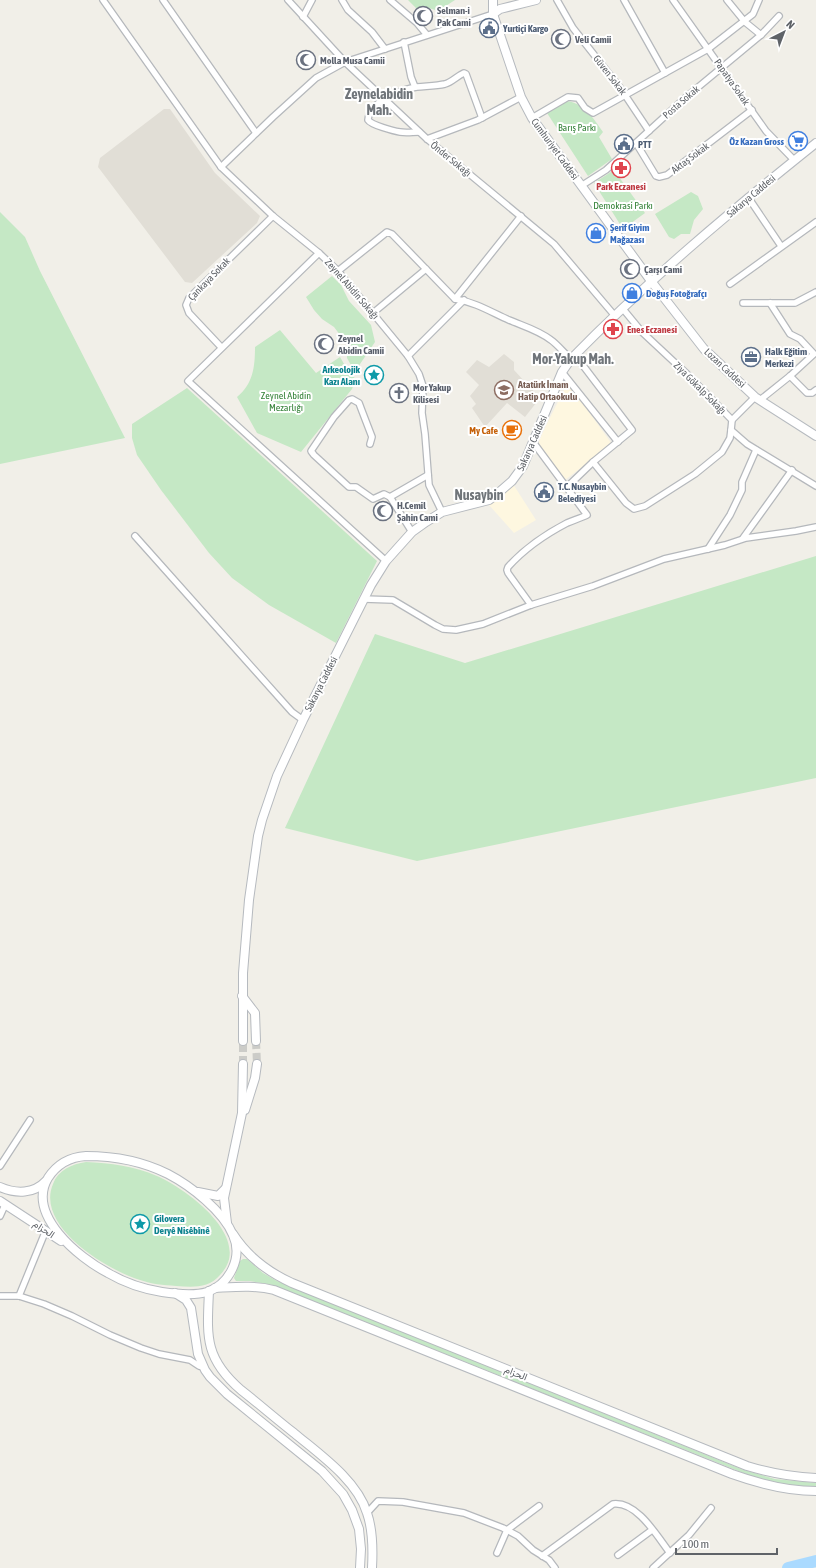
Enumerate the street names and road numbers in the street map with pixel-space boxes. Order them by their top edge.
street label: Güven Sokak [591,53,629,97]
street label: Papatya Sokak [712,57,752,108]
street label: Posta Sokak [661,83,702,121]
street label: Cumhuriyet Caddesi [529,116,581,182]
street label: Önder Sokağı [429,139,473,179]
street label: Aktaş Sokak [669,140,711,176]
street label: Sakarya Caddesi [725,173,777,219]
street label: Çankaya Sokak [186,255,233,303]
street label: Zeynel Abidin Sokağı [323,257,381,321]
street label: Lozan Caddesi [702,346,748,390]
street label: Ziya Gökalp Sokağı [672,360,728,416]
street label: Sakarya Caddesi [515,413,549,473]
street label: Sakarya Caddesi [303,655,339,713]
street label: الحزام [31,1218,57,1241]
street label: الحزام [503,1364,529,1383]

